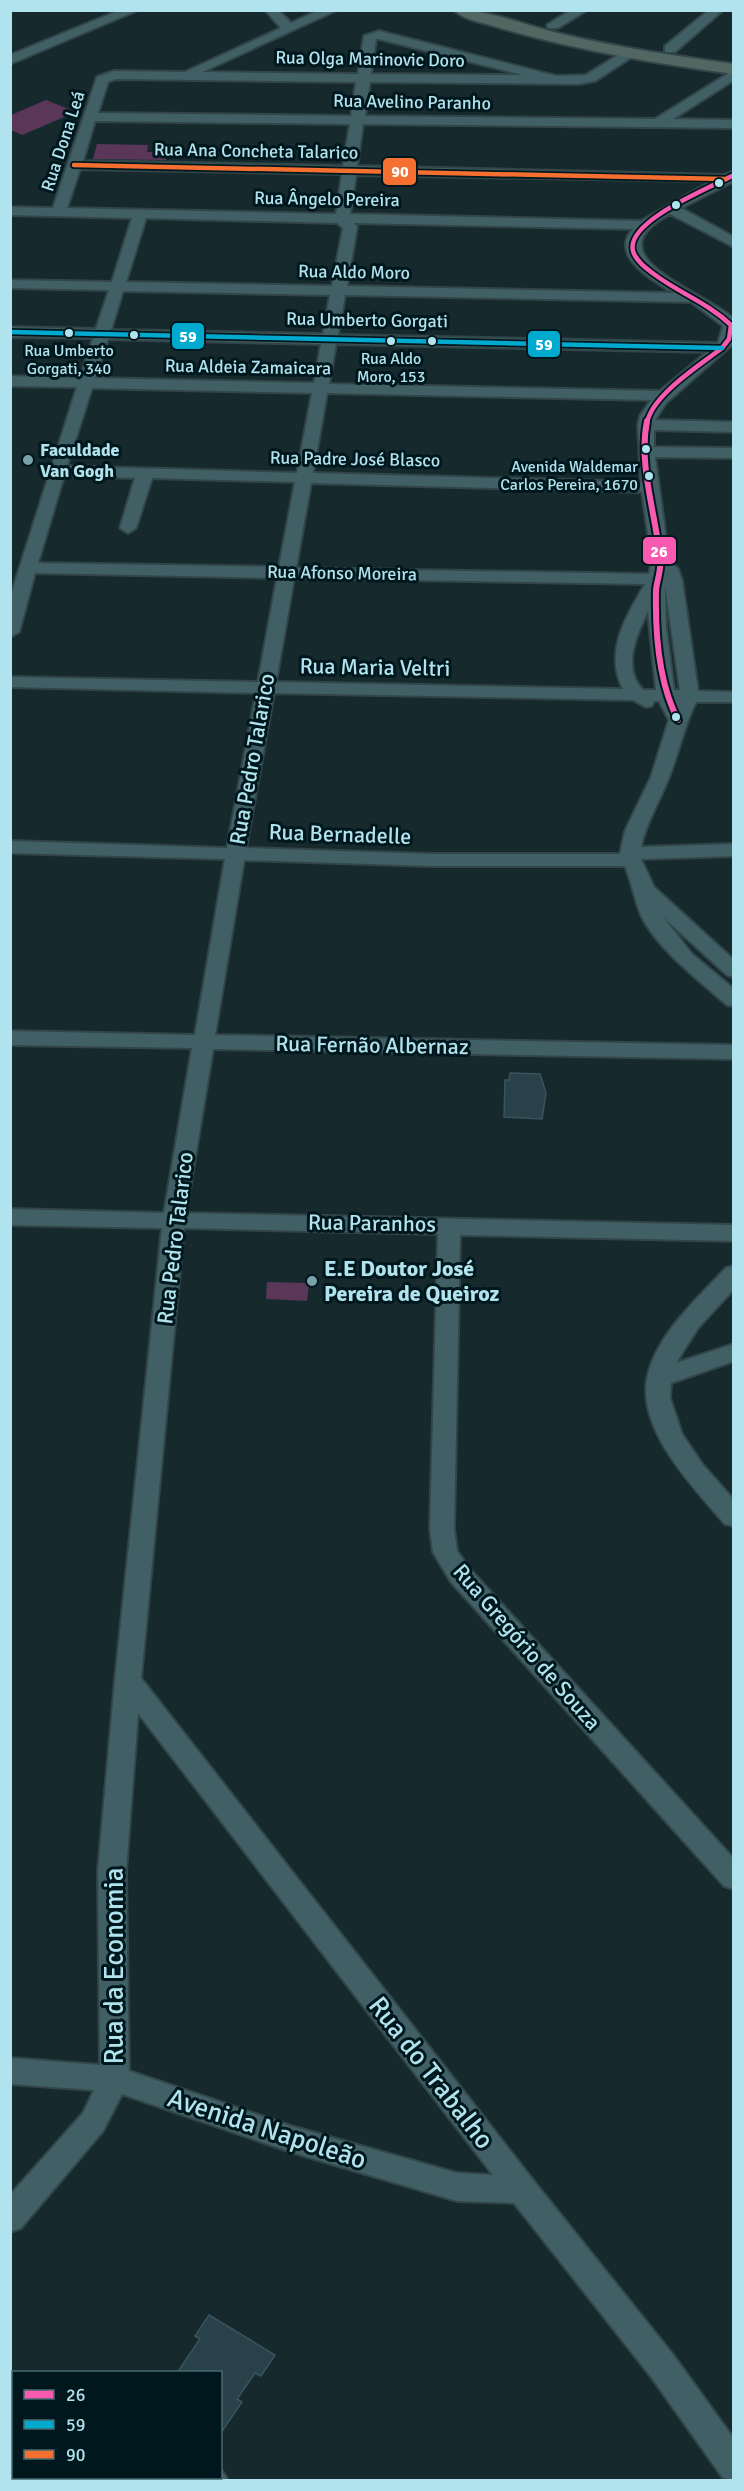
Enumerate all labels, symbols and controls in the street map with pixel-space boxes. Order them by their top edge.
street label: Rua Olga Marinovic Doro [275,46,465,72]
street label: Rua Dona Leá [36,88,90,194]
street label: Rua Avelino Paranho [333,90,491,114]
street label: Rua Ana Concheta Talarico [154,138,358,164]
line badge: 90 [382,157,417,186]
text: 90 [391,162,409,182]
unlabelled marker [713,177,725,189]
street label: Rua Ângelo Pereira [254,187,400,211]
unlabelled marker [670,199,682,211]
street label: Rua Aldo Moro [298,260,410,284]
street label: Rua Umberto Gorgati [286,308,448,332]
line badge: 59 [171,322,205,350]
marker: Rua Umberto Gorgati, 340 [63,327,75,339]
text: 59 [179,327,197,347]
unlabelled marker [128,329,140,341]
line badge: 59 [527,330,561,358]
marker: Rua Aldo Moro, 153 [385,335,397,347]
unlabelled marker [426,335,438,347]
text: 59 [535,335,553,355]
place label: Rua Umberto Gorgati, 340 [24,341,114,379]
place label: Rua Aldo Moro, 153 [357,349,425,387]
street label: Rua Aldeia Zamaicara [165,355,331,379]
place label: Faculdade Van Gogh [40,439,120,482]
unlabelled marker [640,443,652,455]
street label: Rua Padre José Blasco [270,447,440,471]
marker: Faculdade Van Gogh [21,453,35,467]
place label: Avenida Waldemar Carlos Pereira, 1670 [500,457,638,495]
marker: Avenida Waldemar Carlos Pereira, 1670 [643,470,655,482]
line badge: 26 [642,536,677,565]
text: 26 [650,542,668,562]
street label: Rua Afonso Moreira [267,561,417,585]
street label: Rua Maria Veltri [299,652,451,682]
street label: Rua Pedro Talarico [224,671,280,847]
unlabelled marker [670,711,682,723]
street label: Rua Bernadelle [268,818,412,850]
street label: Rua Fernão Albernaz [275,1030,469,1060]
street label: Rua Pedro Talarico [151,1150,199,1326]
street label: Rua Paranhos [308,1208,436,1238]
place label: E.E Doutor José Pereira de Queiroz [324,1255,499,1307]
marker: E.E Doutor José Pereira de Queiroz [305,1274,319,1288]
street label: Rua Gregório de Souza [447,1558,607,1736]
street label: Rua da Economia [98,1868,131,2064]
street label: Rua do Trabalho [361,1990,501,2156]
street label: Avenida Napoleão [164,2081,370,2177]
legend [12,2371,222,2479]
text: 26 [66,2384,85,2406]
text: 59 [66,2414,85,2436]
text: 90 [66,2444,85,2466]

